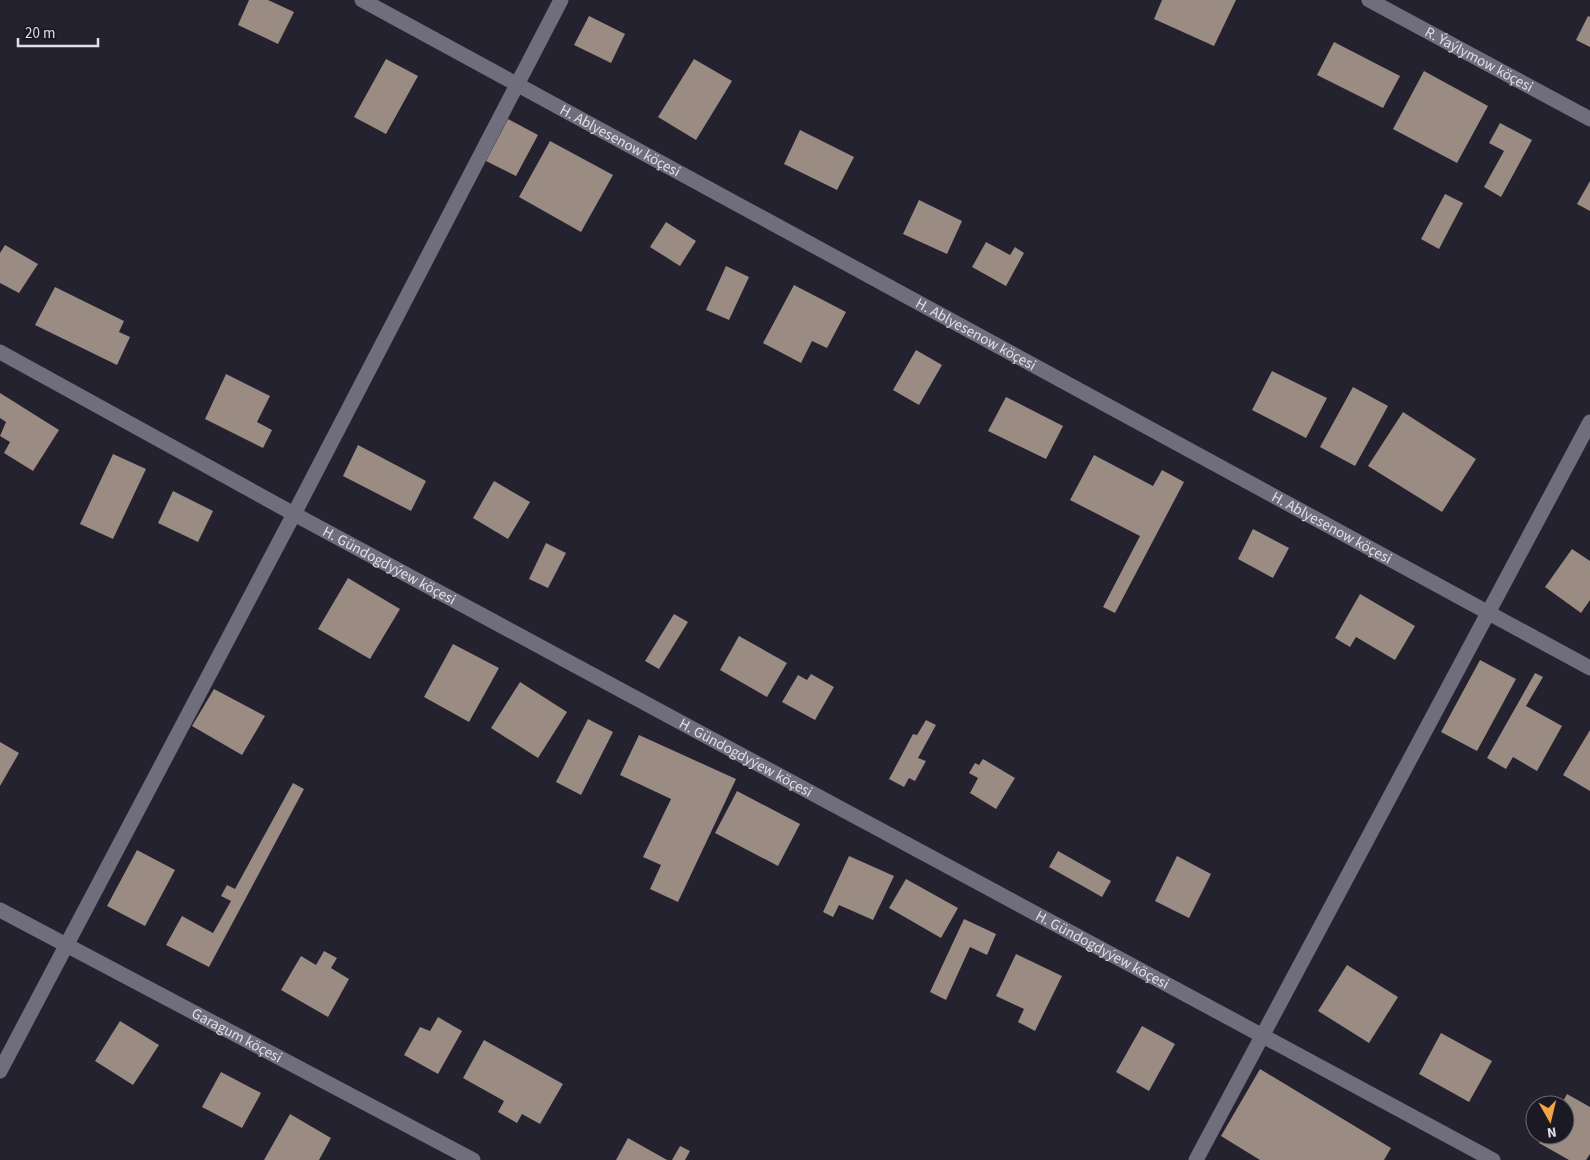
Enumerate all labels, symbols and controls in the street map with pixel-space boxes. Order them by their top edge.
scale bar [18,15,98,47]
street label: R. Ýaýlymow köçesi [1421,21,1537,97]
text: 20 m [25,23,55,44]
street label: H. Ablyesenow köçesi [556,99,684,182]
street label: H. Ablyesenow köçesi [912,293,1040,375]
street label: H. Ablyesenow köçesi [1268,486,1396,569]
street label: H. Gündogdyýew köçesi [319,521,460,610]
street label: H. Gündogdyýew köçesi [675,713,816,802]
street label: H. Gündogdyýew köçesi [1032,905,1173,994]
street label: Garagum köçesi [188,1003,286,1068]
north arrow [1525,1095,1575,1145]
text: N [1546,1121,1558,1142]

